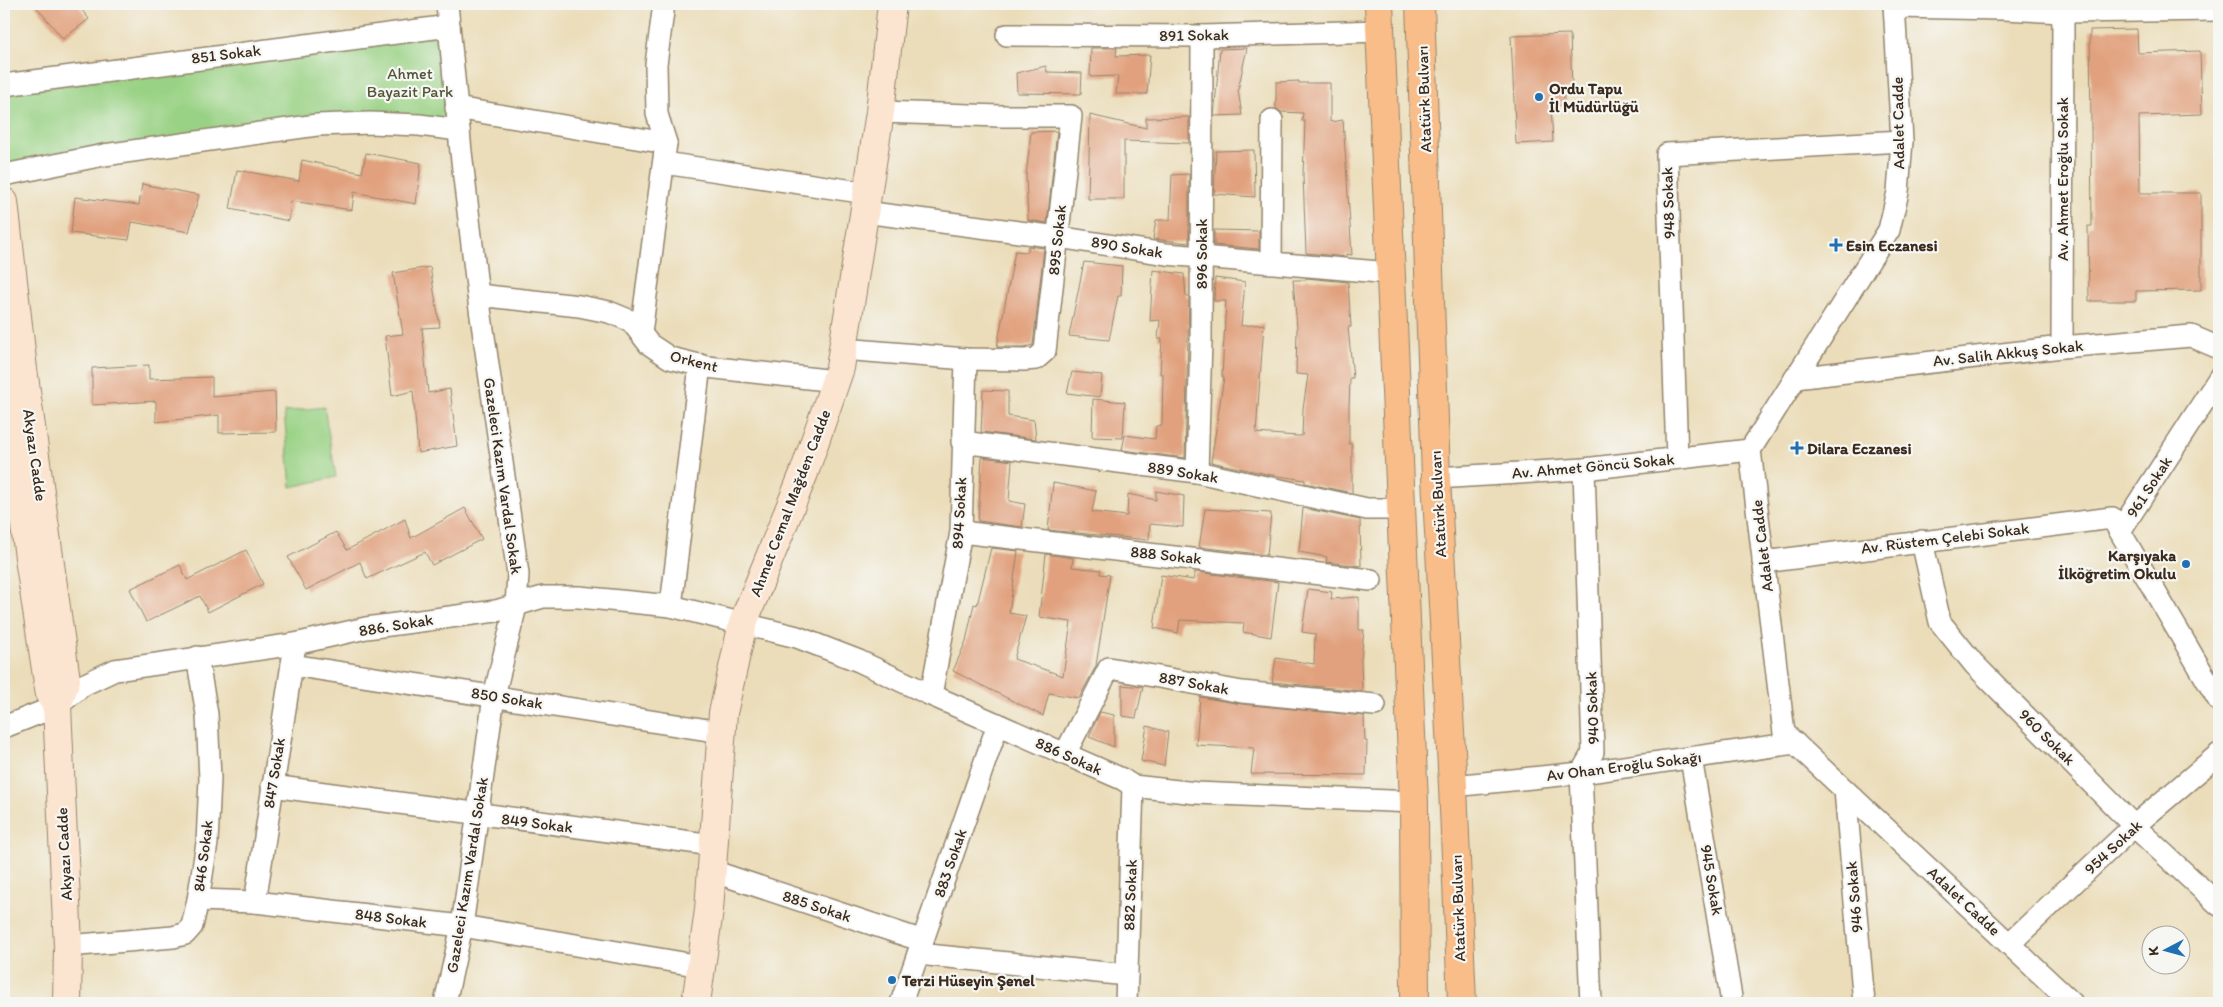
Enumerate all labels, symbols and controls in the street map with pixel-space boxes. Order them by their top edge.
street label: 891 Sokak [1159,25,1229,45]
street label: 851 Sokak [190,40,262,68]
street label: Atatürk Bulvarı [1413,45,1435,153]
park label: Ahmet Bayazit Park [367,64,453,101]
street label: Adalet Cadde [1888,76,1908,170]
place label: Ordu Tapu İl Müdürlüğü [1549,79,1639,117]
marker: Ordu Tapu İl Müdürlüğü [1533,91,1545,103]
street label: Av. Ahmet Eroğlu Sokak [2053,97,2072,261]
street label: 948 Sokak [1657,167,1679,239]
street label: 895 Sokak [1044,204,1070,276]
street label: 896 Sokak [1192,219,1211,289]
street label: 890 Sokak [1090,232,1164,262]
place label: Esin Eczanesi [1846,236,1937,255]
marker: Esin Eczanesi [1830,239,1842,251]
street label: Av. Salih Akkuş Sokak [1932,336,2085,370]
street label: Orkent [668,346,720,376]
street label: Gazeleci Kazım Vardal Sokak [480,377,526,576]
street label: Ahmet Cemal Mağden Cadde [746,407,834,599]
street label: Akyazı Cadde [19,408,51,502]
place label: Dilara Eczanesi [1807,439,1912,458]
marker: Dilara Eczanesi [1791,442,1803,454]
street label: Av. Ahmet Göncü Sokak [1511,449,1675,483]
street label: Atatürk Bulvarı [1426,450,1450,558]
street label: 961 Sokak [2122,453,2176,521]
street label: 889 Sokak [1146,457,1220,487]
street label: 894 Sokak [948,477,970,549]
street label: Adalet Cadde [1747,499,1777,593]
street label: Av. Rüstem Çelebi Sokak [1860,518,2030,558]
street label: 888 Sokak [1129,542,1203,568]
place label: Karşıyaka İlköğretim Okulu [2058,546,2176,584]
marker: Karşıyaka İlköğretim Okulu [2180,558,2192,570]
street label: 886. Sokak [357,610,435,640]
street label: 887 Sokak [1158,668,1230,698]
street label: 940 Sokak [1581,671,1603,745]
street label: 850 Sokak [470,683,544,713]
street label: 960 Sokak [2015,705,2079,769]
street label: 886 Sokak [1033,733,1105,779]
street label: 847 Sokak [259,736,289,810]
street label: Av Ohan Eroğlu Sokağı [1545,747,1703,785]
street label: Gazeleci Kazım Vardal Sokak [442,775,492,974]
street label: Akyazı Cadde [52,807,76,901]
street label: 849 Sokak [500,809,574,837]
street label: 954 Sokak [2080,816,2146,878]
street label: 846 Sokak [189,819,217,893]
street label: 883 Sokak [929,826,971,900]
street label: 945 Sokak [1696,843,1728,917]
street label: Atatürk Bulvarı [1447,854,1469,962]
street label: 882 Sokak [1119,859,1141,931]
street label: 946 Sokak [1841,861,1867,933]
street label: Adalet Cadde [1924,862,2004,940]
street label: 885 Sokak [780,886,854,926]
street label: 848 Sokak [354,904,428,932]
north arrow [2140,924,2190,974]
text: K [2145,945,2162,957]
place label: Terzi Hüseyin Şenel [901,971,1035,991]
marker: Terzi Hüseyin Şenel [886,974,898,986]

